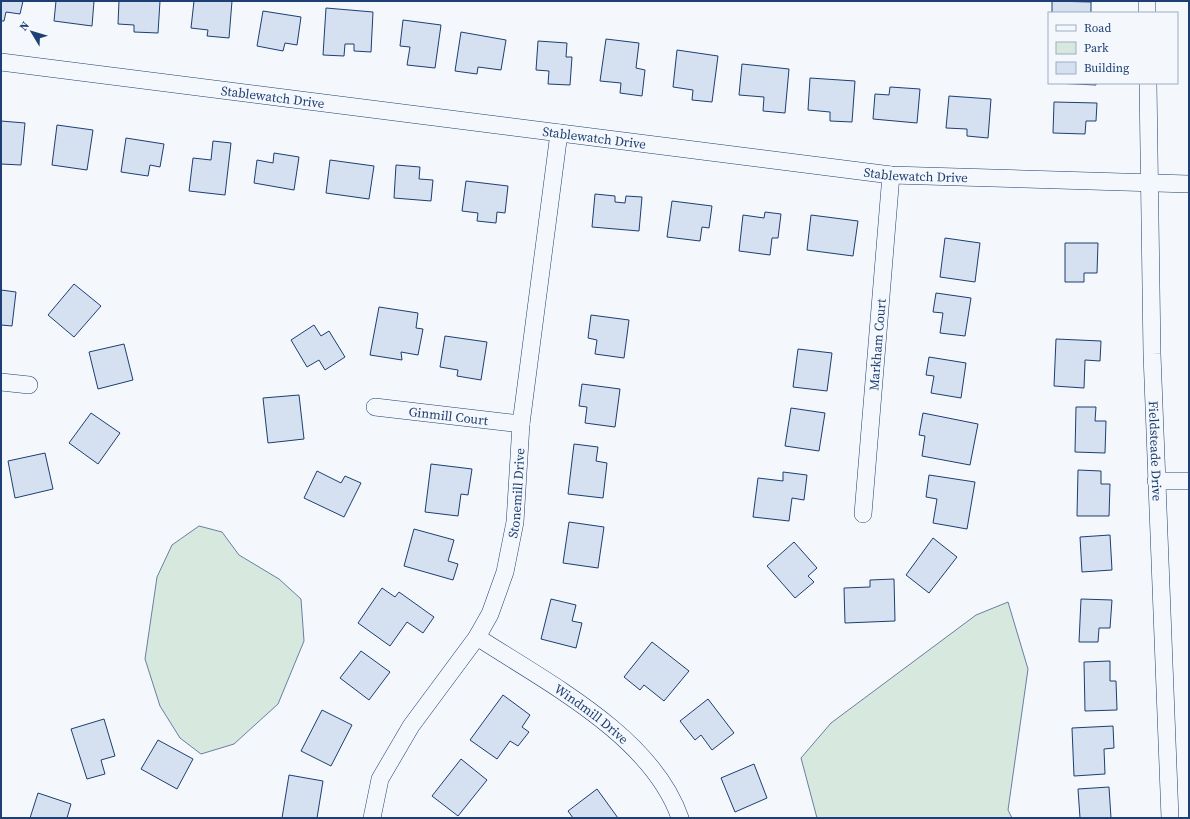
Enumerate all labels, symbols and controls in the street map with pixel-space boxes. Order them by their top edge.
north arrow [12,12,52,52]
legend [1048,12,1178,84]
text: N [16,18,33,34]
text: Road [1084,20,1111,36]
text: Park [1084,40,1109,56]
text: Building [1084,60,1129,76]
street label: Stablewatch Drive [220,82,326,112]
street label: Stablewatch Drive [541,122,647,152]
street label: Stablewatch Drive [863,163,969,186]
street label: Markham Court [865,297,889,391]
street label: Fieldsteade Drive [1145,400,1166,502]
street label: Ginmill Court [408,403,490,429]
street label: Stonemill Drive [504,447,528,539]
street label: Windmill Drive [551,680,633,748]

